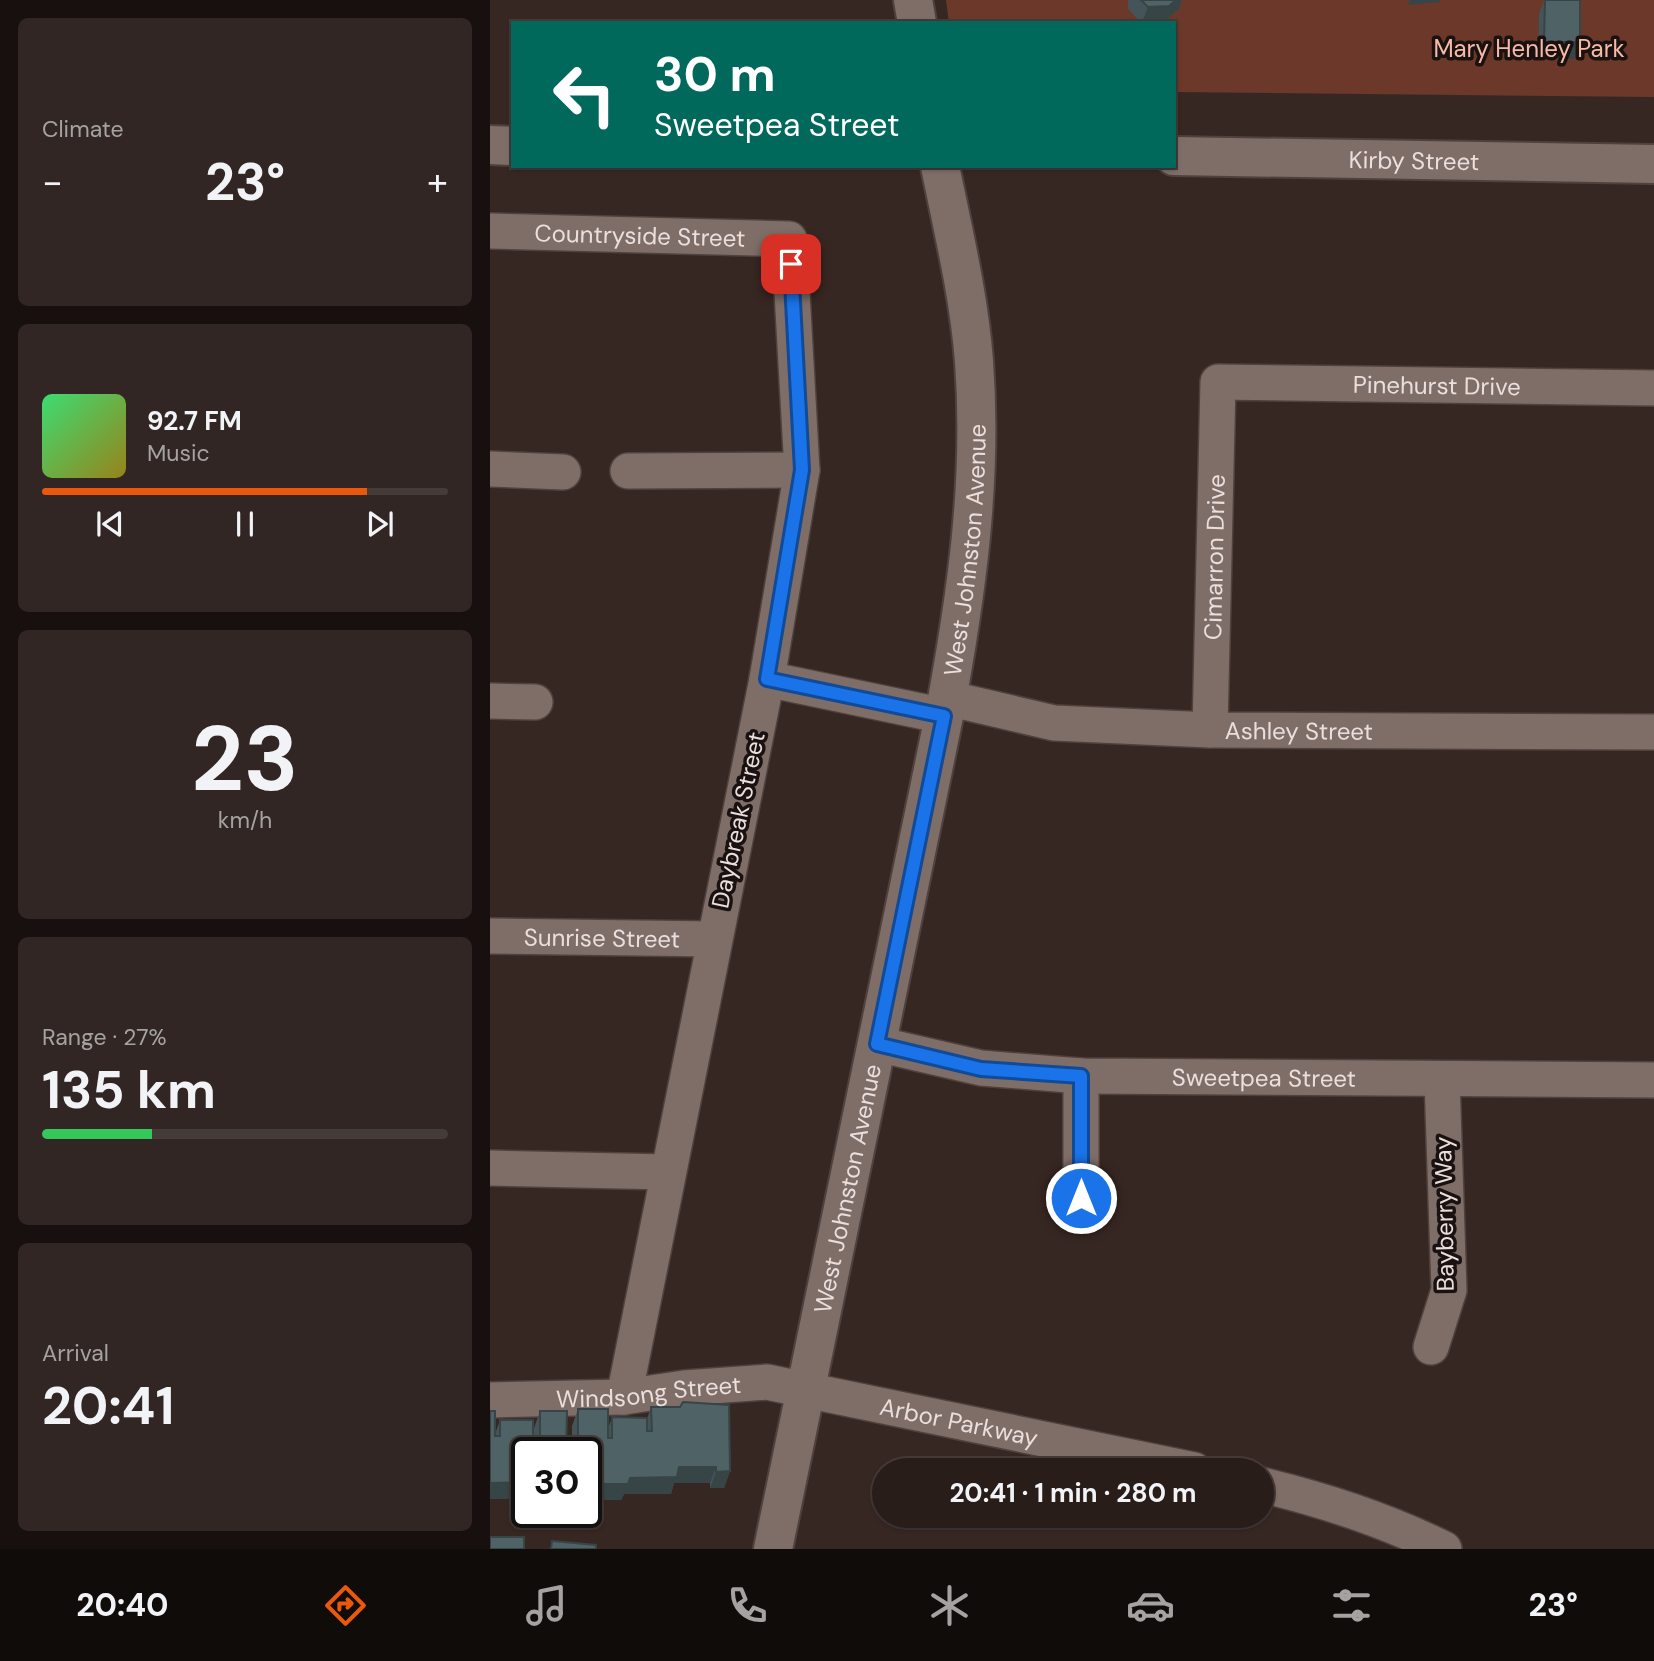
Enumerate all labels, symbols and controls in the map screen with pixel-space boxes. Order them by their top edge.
park label: Mary Henley Park [1433,33,1625,64]
text: 30 m [654,42,776,106]
icon: left [539,49,630,140]
text: Sweetpea Street [654,104,900,146]
text: Climate [42,114,124,144]
street label: Kirby Street [1348,143,1480,177]
text: 23° [205,148,285,216]
text: − [42,157,63,207]
text: + [427,157,448,207]
street label: Countryside Street [534,217,746,253]
pin [761,234,821,294]
icon: arrive [772,245,810,283]
street label: Pinehurst Drive [1353,368,1521,402]
text: 92.7 FM [147,404,242,438]
street label: West Johnston Avenue [936,424,992,678]
text: Music [147,438,210,468]
street label: Cimarron Drive [1197,474,1231,640]
icon: previous [91,505,129,543]
icon: pause [226,505,264,543]
icon: next [361,505,399,543]
text: 23 [191,700,299,818]
street label: Ashley Street [1225,715,1373,746]
street label: Daybreak Street [704,729,772,911]
text: km/h [218,805,272,835]
street label: Sunrise Street [524,921,680,954]
text: Range · 27% [42,1022,167,1052]
text: 135 km [42,1056,216,1124]
street label: West Johnston Avenue [806,1061,888,1316]
street label: Sweetpea Street [1172,1061,1356,1093]
street label: Bayberry Way [1427,1136,1461,1292]
position arrow [1044,1161,1118,1235]
text: Arrival [42,1338,109,1368]
street label: Windsong Street [556,1368,742,1414]
text: 20:41 [42,1372,174,1440]
street label: Arbor Parkway [877,1390,1041,1453]
speed limit sign: 30 [511,1437,602,1528]
text: 20:41 · 1 min · 280 m [949,1476,1197,1510]
icon: directions [321,1581,370,1630]
icon: music [522,1581,571,1630]
icon: phone [723,1581,772,1630]
icon: climate [925,1581,974,1630]
icon: car [1126,1581,1175,1630]
icon: filters [1327,1581,1376,1630]
text: 20:40 [76,1584,168,1626]
text: 23° [1528,1584,1578,1626]

